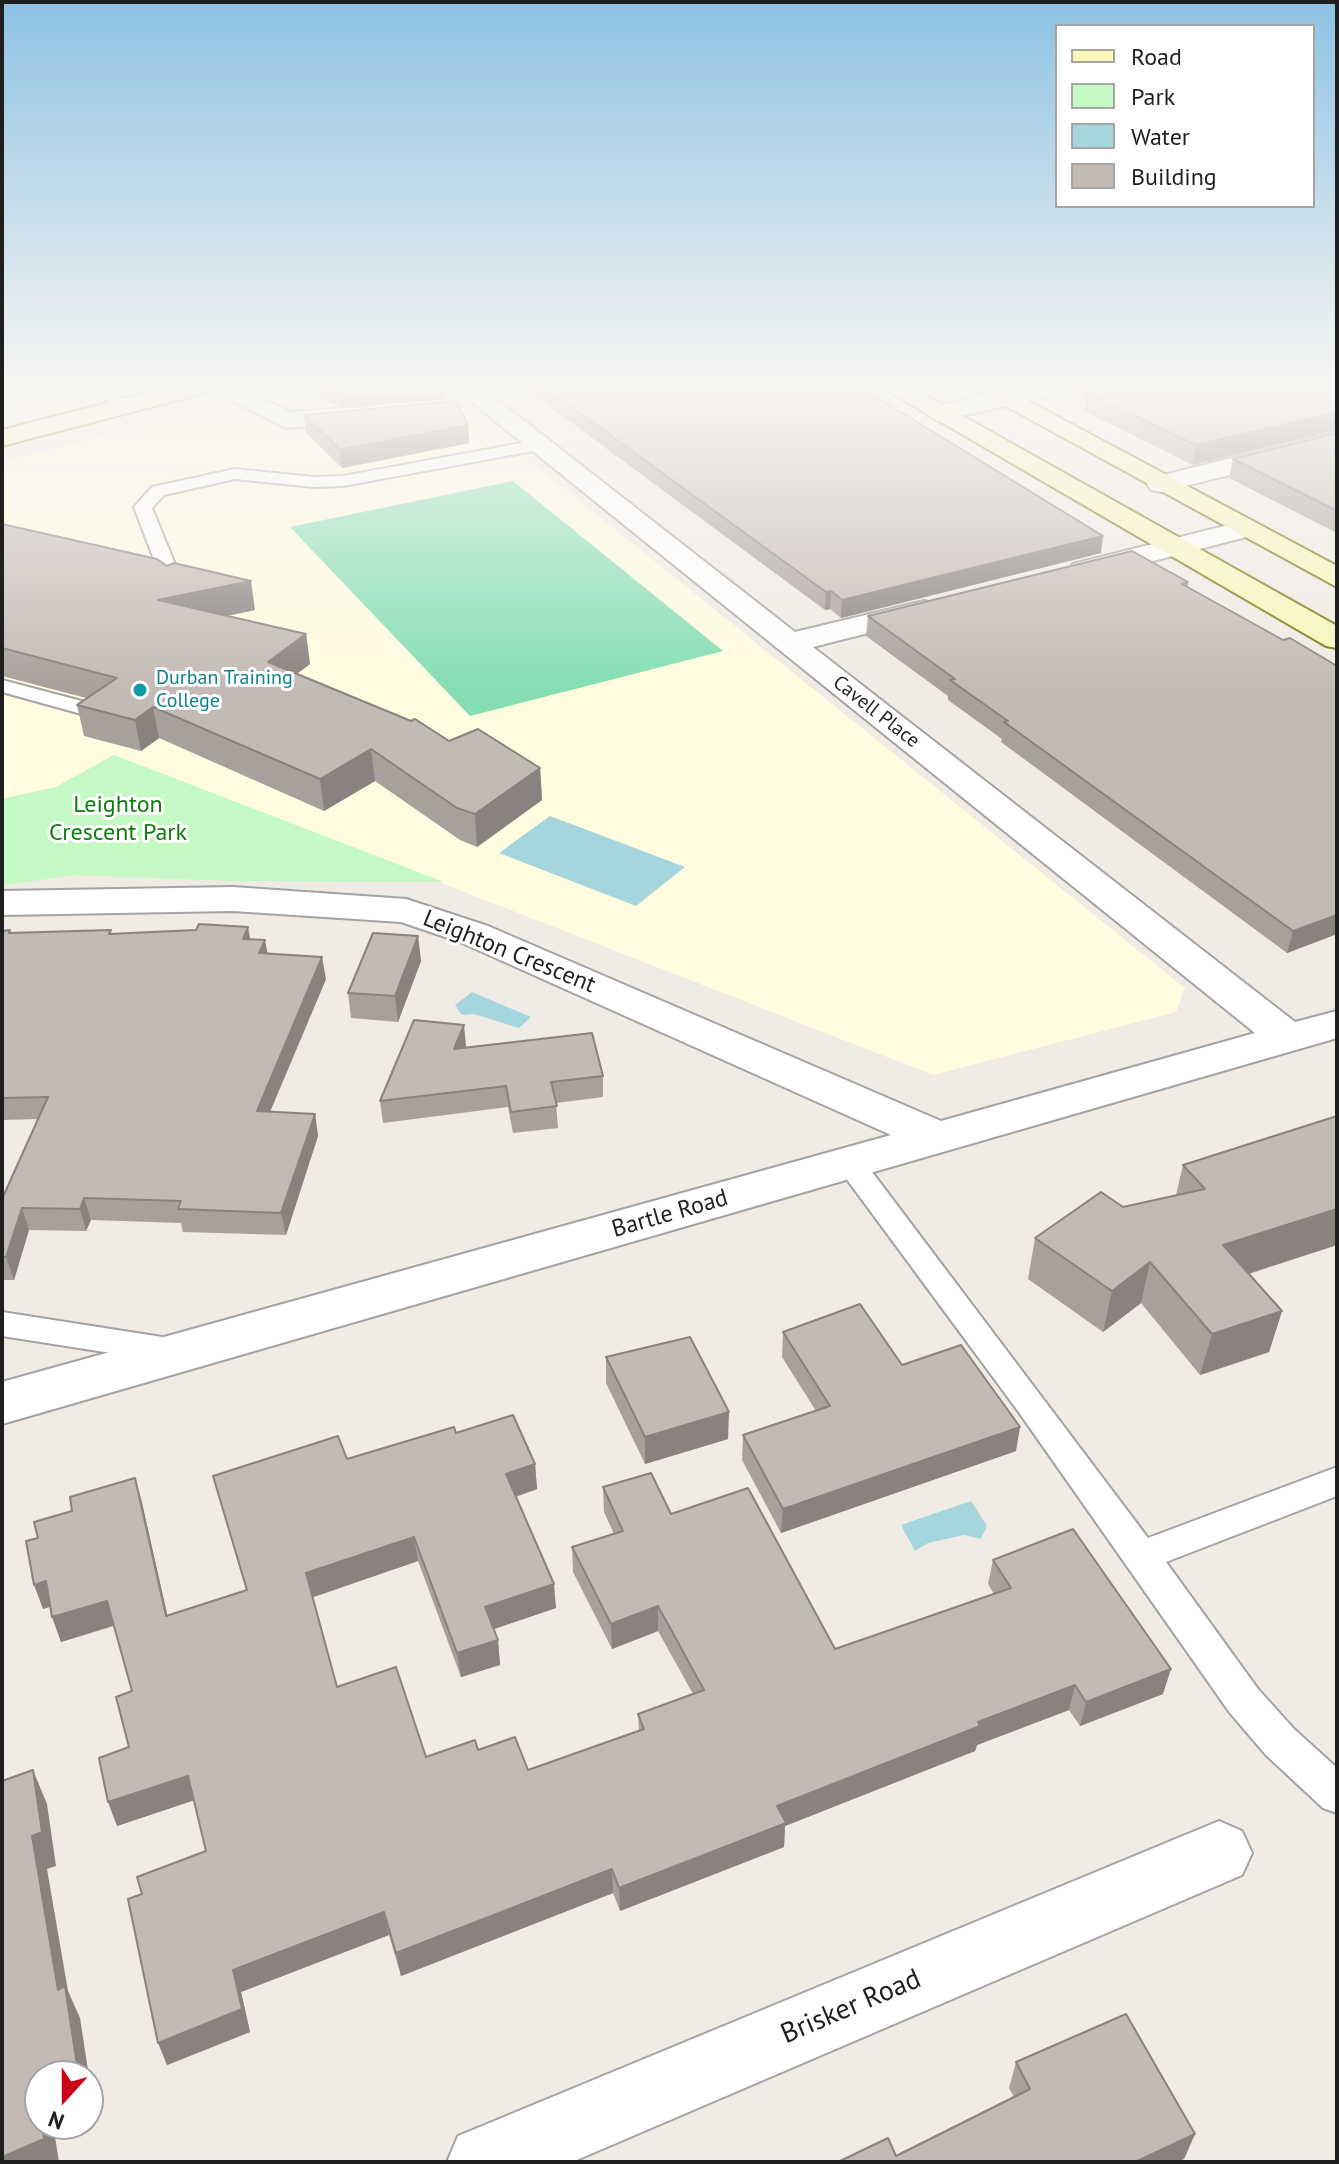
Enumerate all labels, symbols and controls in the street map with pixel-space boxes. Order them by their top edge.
legend [1055,24,1315,208]
text: Road [1131,41,1182,72]
text: Park [1131,81,1175,112]
text: Water [1131,121,1190,152]
text: Building [1131,161,1217,192]
place label: Durban Training College [156,666,293,713]
street label: Cavell Place [828,671,924,753]
marker: Durban Training College [131,681,149,699]
park label: Leighton Crescent Park [49,791,187,847]
street label: Leighton Crescent [419,904,599,1000]
street label: Bartle Road [609,1184,731,1244]
street label: Brisker Road [776,1962,926,2052]
north arrow [24,2060,104,2140]
text: N [44,2105,68,2136]

